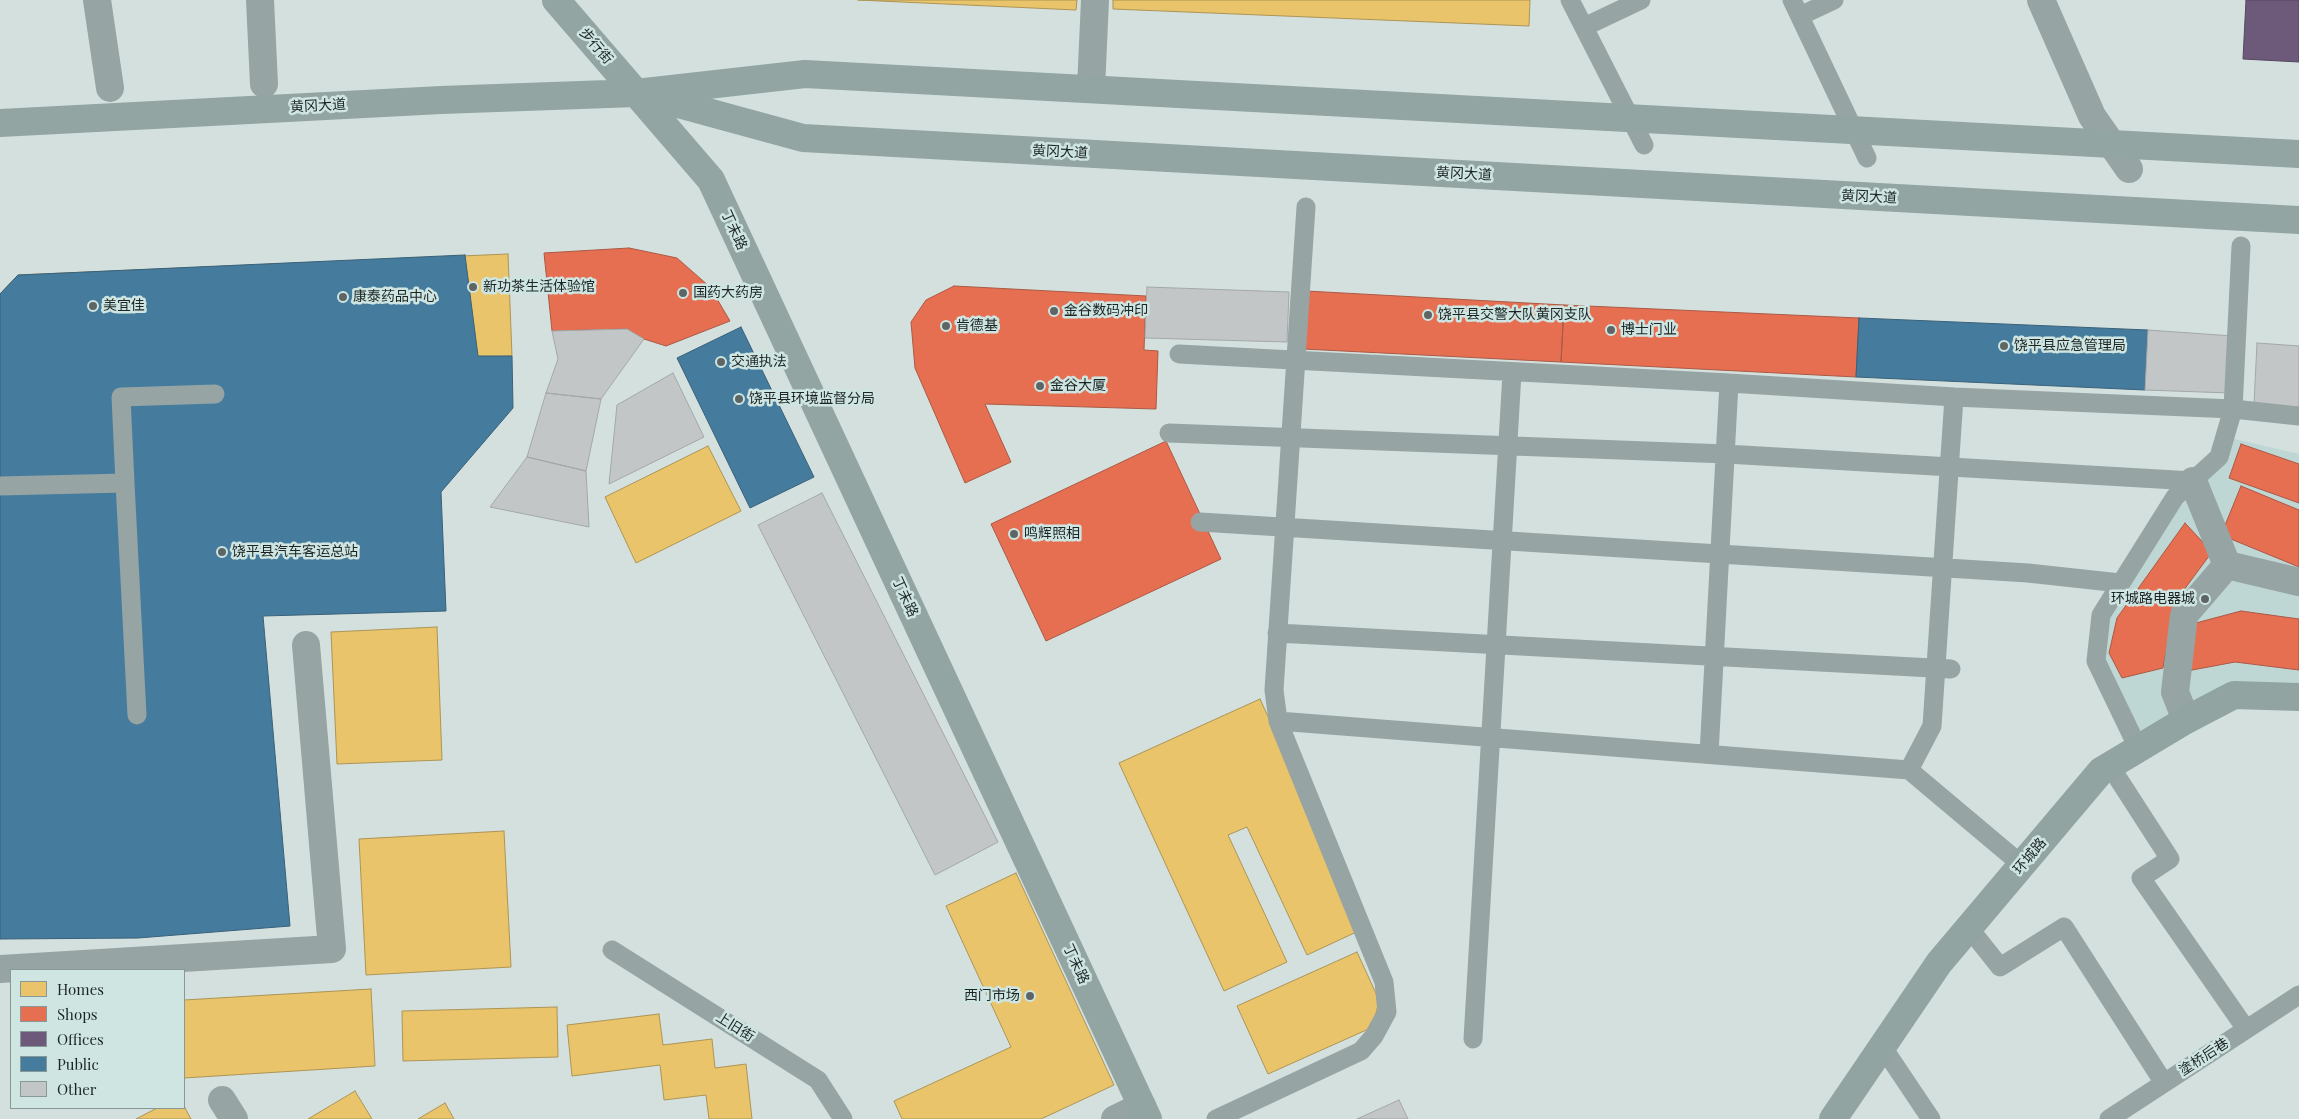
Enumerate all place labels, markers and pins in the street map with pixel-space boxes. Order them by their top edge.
place label: 新功茶生活体验馆 [483,279,595,295]
marker: 新功茶生活体验馆 [467,281,479,293]
place label: 国药大药房 [693,285,763,301]
marker: 国药大药房 [677,287,689,299]
place label: 康泰药品中心 [353,289,437,305]
marker: 康泰药品中心 [337,291,349,303]
place label: 美宜佳 [103,298,145,314]
marker: 美宜佳 [87,300,99,312]
place label: 金谷数码冲印 [1064,303,1148,319]
marker: 金谷数码冲印 [1048,305,1060,317]
place label: 饶平县交警大队黄冈支队 [1438,307,1592,323]
marker: 饶平县交警大队黄冈支队 [1422,309,1434,321]
place label: 肯德基 [956,318,998,334]
marker: 肯德基 [940,320,952,332]
place label: 博士门业 [1621,322,1677,338]
marker: 博士门业 [1605,324,1617,336]
place label: 饶平县应急管理局 [2014,338,2126,354]
marker: 饶平县应急管理局 [1998,340,2010,352]
place label: 交通执法 [731,354,787,370]
marker: 交通执法 [715,356,727,368]
place label: 金谷大厦 [1050,378,1106,394]
marker: 金谷大厦 [1034,380,1046,392]
place label: 饶平县环境监督分局 [749,391,875,407]
marker: 饶平县环境监督分局 [733,393,745,405]
place label: 鸣辉照相 [1024,526,1080,542]
marker: 鸣辉照相 [1008,528,1020,540]
place label: 饶平县汽车客运总站 [232,544,358,560]
marker: 饶平县汽车客运总站 [216,546,228,558]
place label: 环城路电器城 [2111,591,2195,607]
marker: 环城路电器城 [2199,593,2211,605]
place label: 西门市场 [964,988,1020,1004]
marker: 西门市场 [1024,990,1036,1002]

